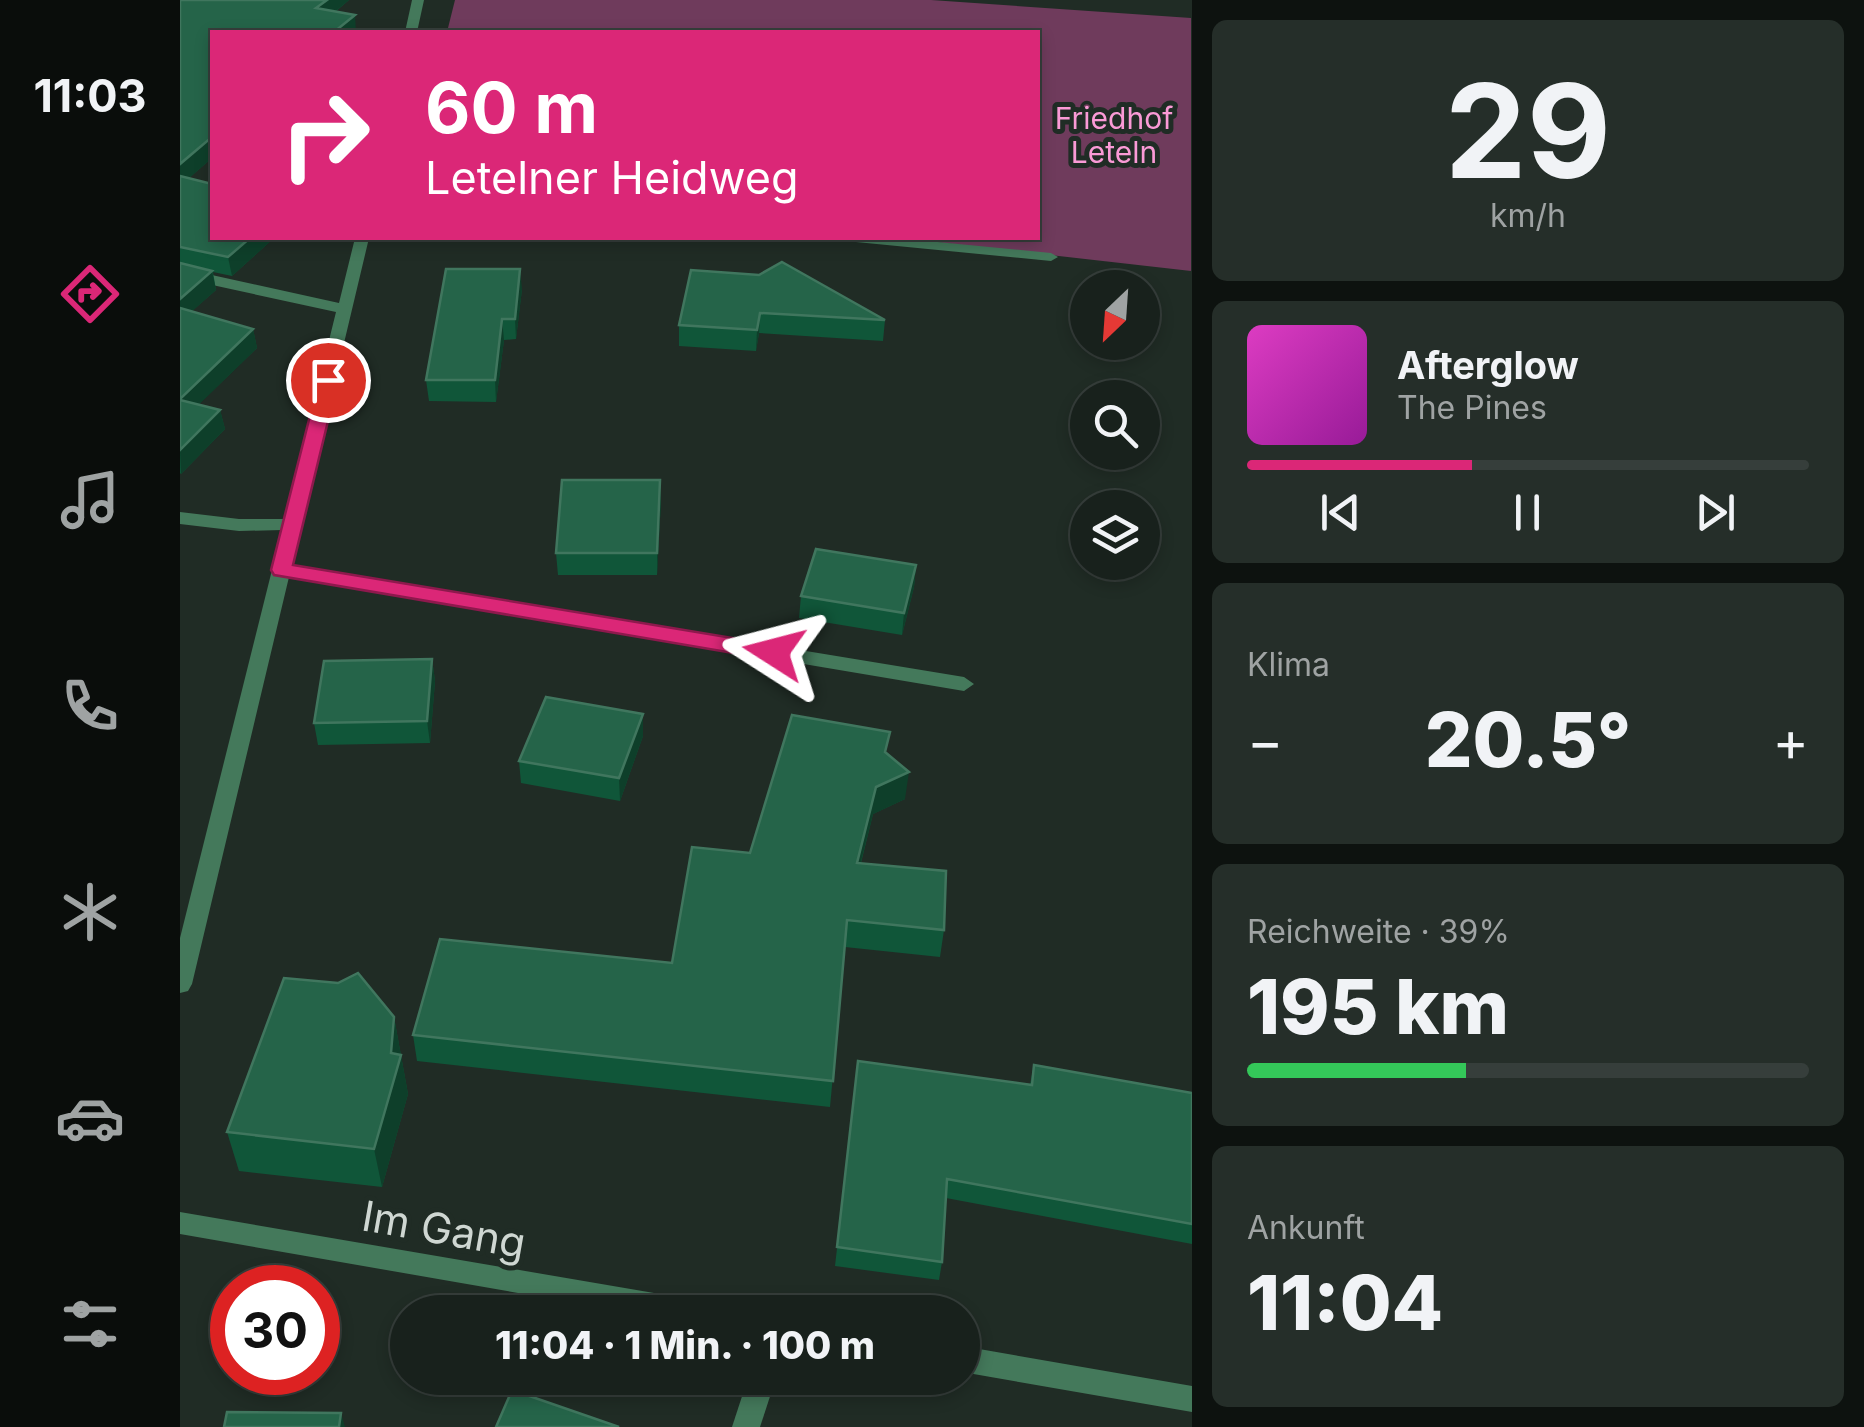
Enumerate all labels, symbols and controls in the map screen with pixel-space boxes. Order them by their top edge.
text: 29 [1445,52,1611,209]
text: 60 m [425,65,598,150]
text: 11:03 [33,68,147,123]
icon: right [260,70,390,200]
park label: Friedhof Leteln [1055,100,1173,170]
text: Letelner Heidweg [425,150,799,205]
text: km/h [1490,196,1566,235]
icon: directions [55,259,125,329]
north arrow [1070,270,1160,360]
map controls [1070,270,1160,580]
pin [286,338,371,423]
text: Afterglow [1397,342,1579,388]
icon: arrive [301,353,356,408]
button: search [1070,380,1160,470]
text: The Pines [1397,388,1547,427]
icon: music [55,465,125,535]
icon: previous [1313,485,1368,540]
icon: pause [1500,485,1555,540]
icon: next [1688,485,1743,540]
button: layers [1070,490,1160,580]
position arrow [722,600,826,704]
text: Klima [1247,645,1330,684]
icon: phone [55,671,125,741]
text: 20.5° [1425,694,1631,785]
text: − [1247,708,1283,774]
text: + [1773,708,1809,774]
icon: climate [55,877,125,947]
text: Reichweite · 39% [1247,912,1510,951]
text: 195 km [1247,961,1509,1052]
icon: car [55,1083,125,1153]
street label: Im Gang [358,1190,530,1268]
text: Ankunft [1247,1208,1365,1247]
text: 11:04 [1247,1257,1443,1348]
speed limit sign: 30 [210,1265,340,1395]
icon: filters [55,1289,125,1359]
text: 11:04 · 1 Min. · 100 m [495,1322,875,1368]

